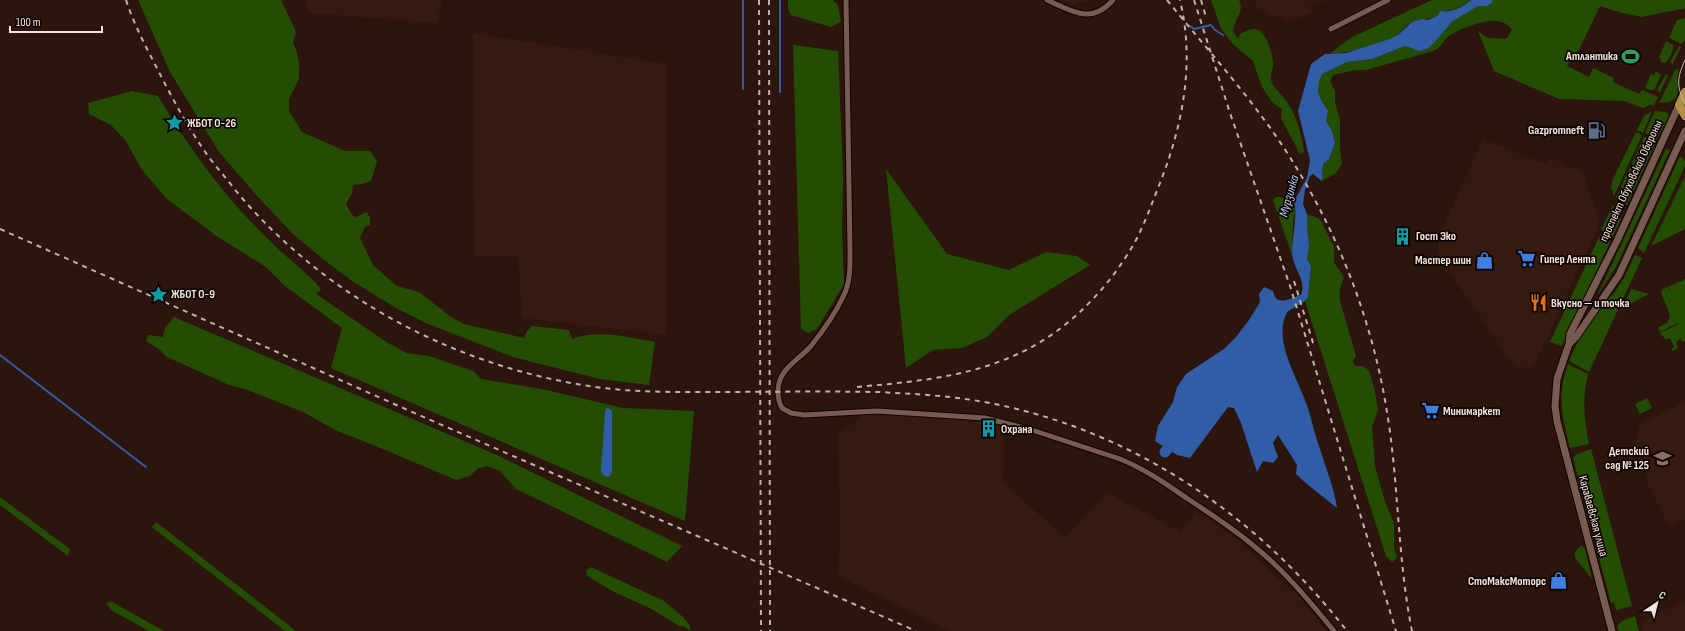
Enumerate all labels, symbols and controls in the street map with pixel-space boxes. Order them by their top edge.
scale bar [10,8,102,34]
text: 100 m [16,15,41,30]
sports icon: Атлантика [1621,46,1641,66]
place label: Атлантика [1565,49,1618,64]
place icon: ЖБОТ О-26 [164,113,184,133]
place label: ЖБОТ О-26 [187,116,236,131]
street label: проспект Обуховской Обороны [1596,118,1666,244]
fuel station icon: Gazpromneft [1587,120,1607,140]
place label: Gazpromneft [1528,123,1584,138]
water label: Мурзинка [1275,172,1303,219]
building icon: Гост Эко [1393,226,1413,246]
place label: Гост Эко [1416,229,1456,244]
supermarket icon: Гипер Лента [1517,249,1537,269]
shop icon: Мастер шин [1474,250,1494,270]
place label: Гипер Лента [1540,252,1596,267]
place label: Мастер шин [1415,253,1471,268]
place icon: ЖБОТ О-9 [148,284,168,304]
place label: ЖБОТ О-9 [171,287,215,302]
restaurant icon: Вкусно — и точка [1528,293,1548,313]
place label: Вкусно — и точка [1551,296,1630,311]
supermarket icon: Минимаркет [1420,401,1440,421]
place label: Минимаркет [1443,404,1501,419]
building icon: Охрана [978,419,998,439]
place label: Охрана [1001,422,1033,437]
place label: Детский сад № 125 [1605,444,1649,473]
school or university icon: Детский сад № 125 [1652,448,1672,468]
street label: Караваевская улица [1575,474,1611,558]
shop icon: СтоМаксМоторс [1549,571,1569,591]
place label: СтоМаксМоторс [1468,574,1546,589]
north arrow [1637,583,1677,623]
text: С [1656,588,1669,602]

